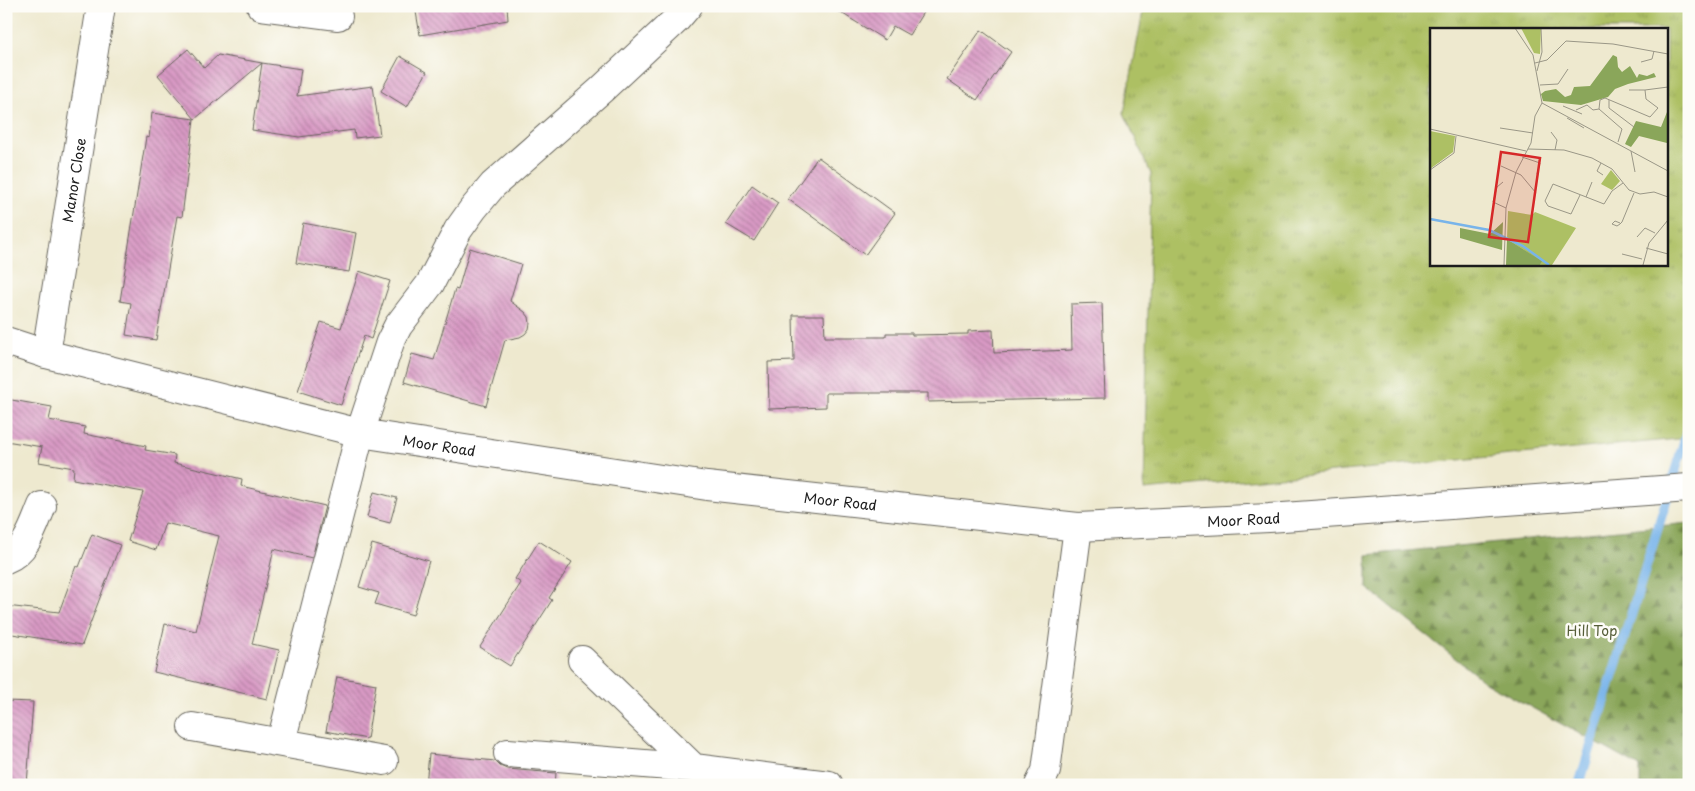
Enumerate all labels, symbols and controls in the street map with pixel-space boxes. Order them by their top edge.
inset map [1430,28,1668,265]
street label: Manor Close [56,136,91,224]
street label: Moor Road [401,429,477,461]
street label: Moor Road [803,486,878,515]
street label: Moor Road [1207,507,1281,531]
park label: Hill Top [1567,620,1617,641]

